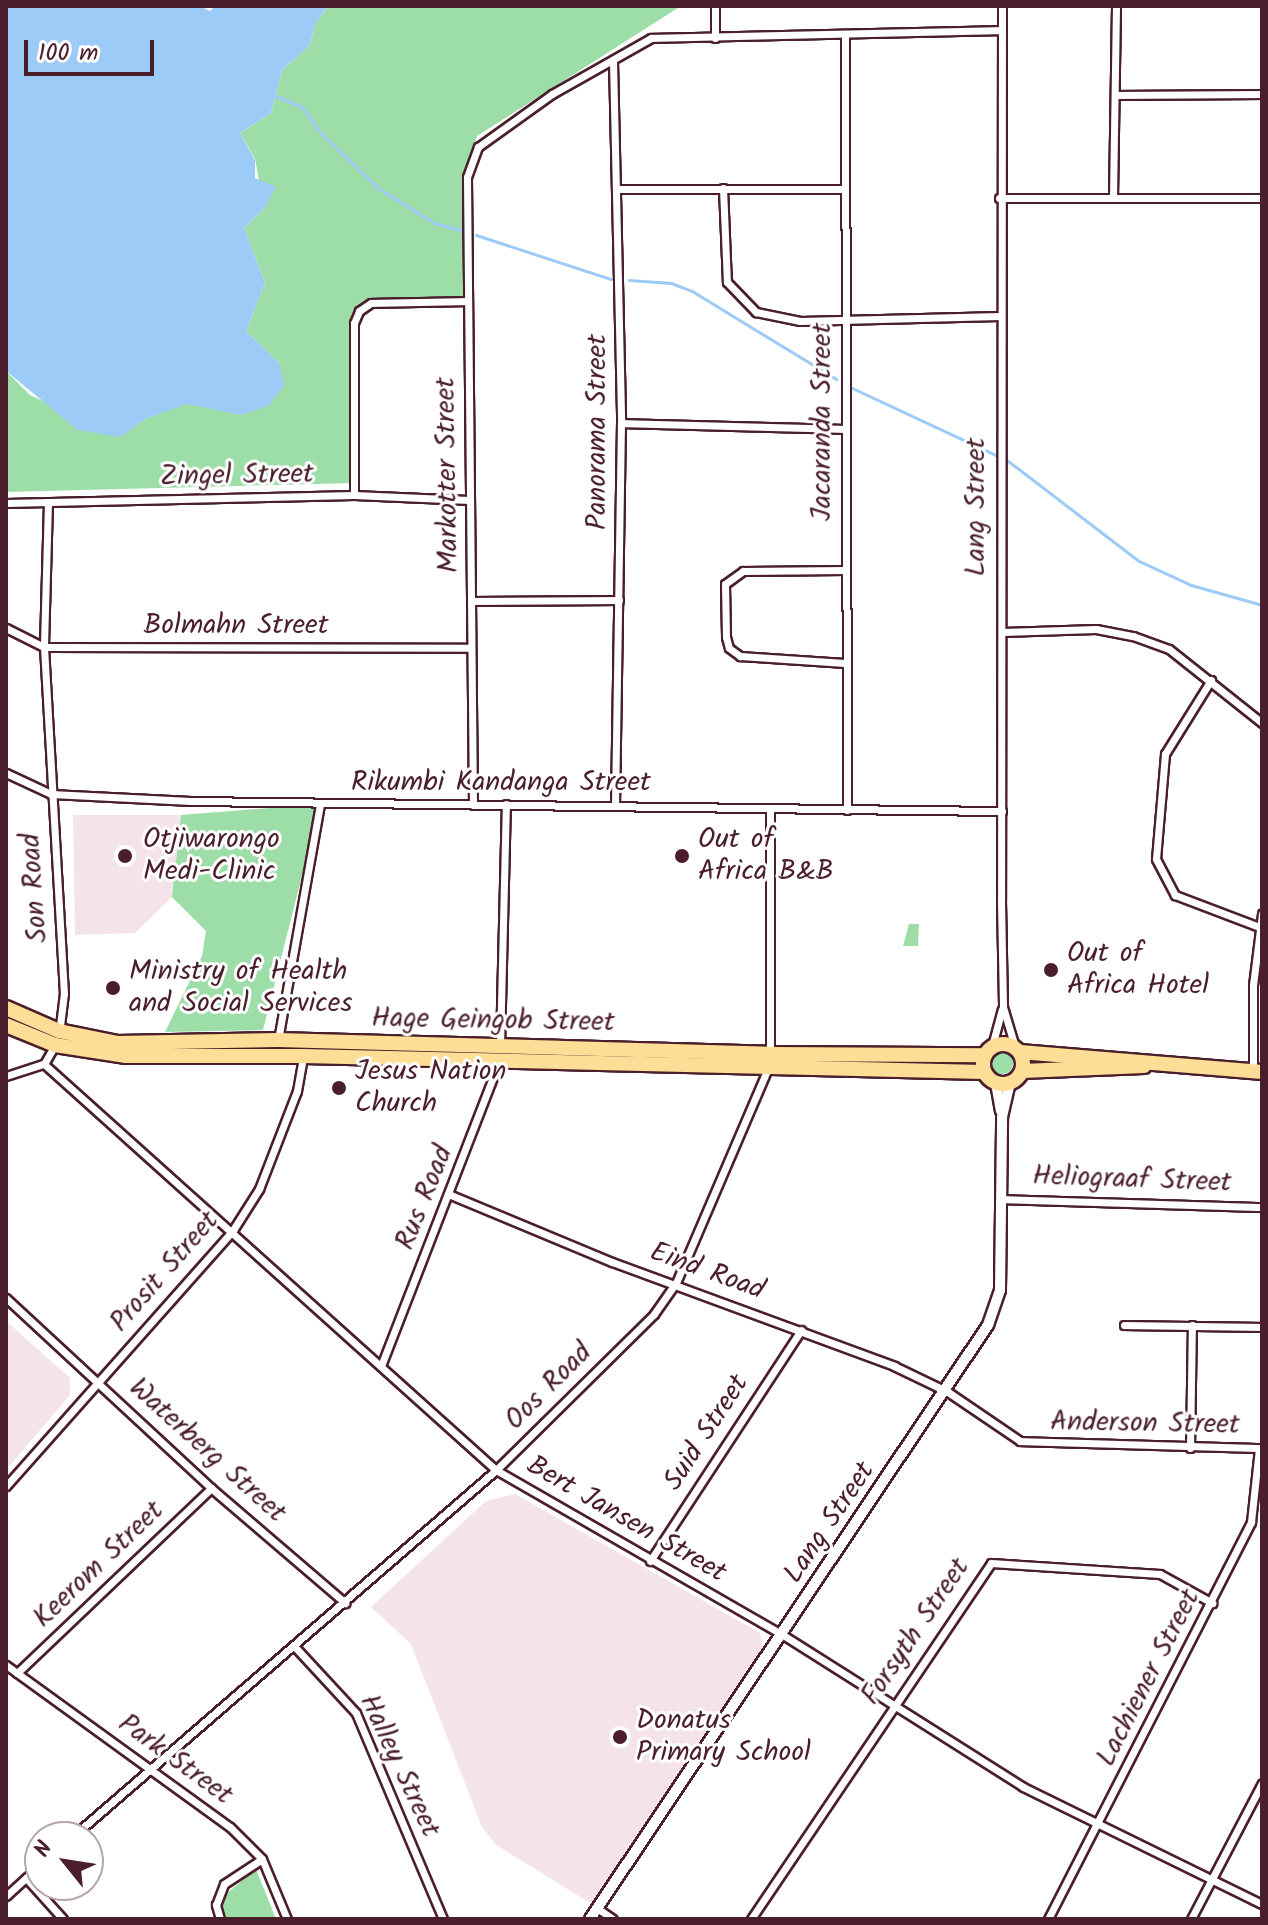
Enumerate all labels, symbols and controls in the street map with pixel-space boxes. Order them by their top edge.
scale bar [28,24,158,74]
text: 100 m [38,34,98,73]
street label: Jacaranda Street [806,323,840,521]
street label: Panorama Street [581,334,615,530]
street label: Markotter Street [429,377,467,573]
street label: Lang Street [960,438,994,576]
street label: Zingel Street [160,458,314,494]
street label: Bolmahn Street [144,609,328,643]
street label: Rikumbi Kandanga Street [351,766,651,800]
place label: Otjiwarongo Medi-Clinic [143,823,280,889]
place label: Out of Africa B&B [698,823,834,889]
street label: Son Road [14,832,56,944]
marker: Otjiwarongo Medi-Clinic [114,845,136,867]
marker: Out of Africa B&B [673,847,691,865]
place label: Out of Africa Hotel [1067,937,1209,1003]
place label: Ministry of Health and Social Services [129,955,352,1021]
marker: Out of Africa Hotel [1042,961,1060,979]
marker: Ministry of Health and Social Services [104,979,122,997]
street label: Hage Geingob Street [371,1002,615,1040]
place label: Jesus Nation Church [355,1055,506,1121]
marker: Jesus Nation Church [330,1079,348,1097]
street label: Rus Road [389,1141,461,1255]
street label: Heliograaf Street [1032,1160,1232,1200]
street label: Prosit Street [104,1205,226,1339]
street label: Eind Road [645,1236,769,1308]
street label: Oos Road [499,1337,599,1437]
street label: Suid Street [657,1369,757,1497]
street label: Waterberg Street [122,1372,292,1530]
street label: Anderson Street [1050,1406,1240,1442]
street label: Bert Jansen Street [520,1449,732,1591]
street label: Lang Street [777,1456,883,1590]
street label: Keerom Street [27,1494,171,1636]
street label: Forsyth Street [855,1552,977,1712]
street label: Lachiener Street [1090,1584,1208,1772]
street label: Halley Street [351,1689,447,1843]
place label: Donatus Primary School [636,1704,811,1770]
street label: Park Street [111,1707,239,1813]
marker: Donatus Primary School [611,1728,629,1746]
north arrow [24,1821,104,1901]
text: N [26,1835,63,1865]

